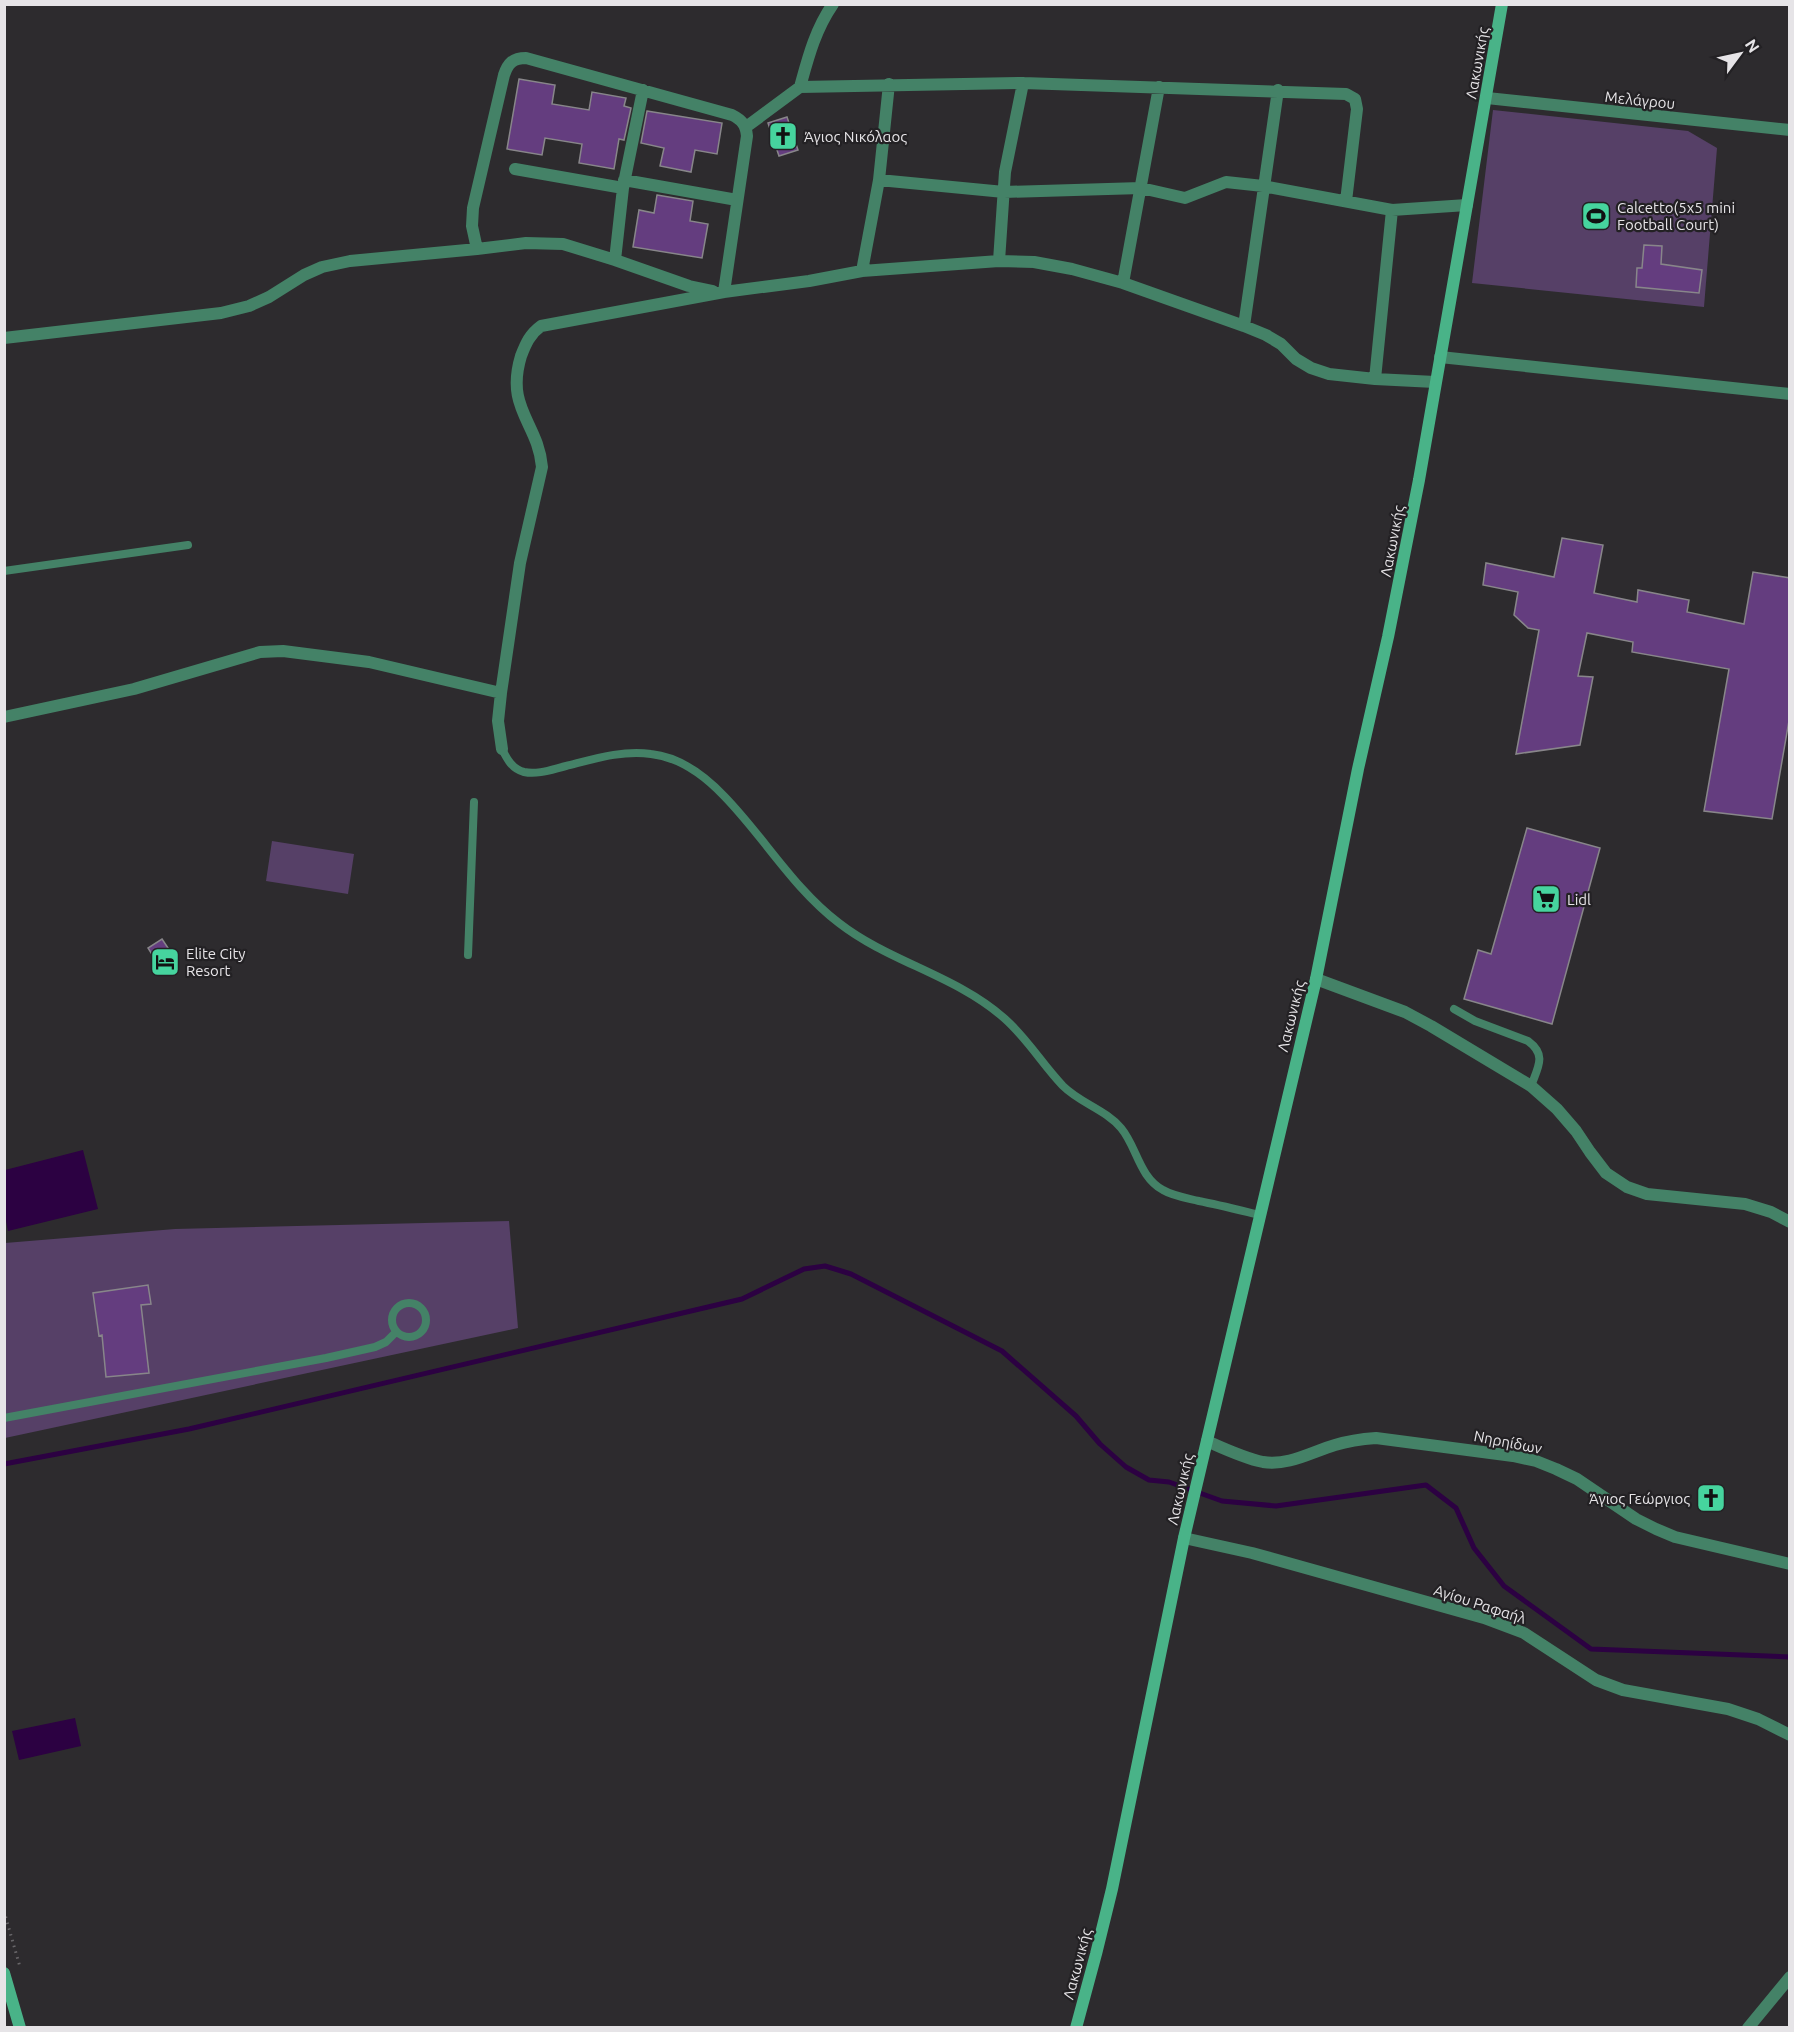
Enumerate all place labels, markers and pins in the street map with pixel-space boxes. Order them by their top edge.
church icon: Άγιος Νικόλαος [767,120,799,152]
place label: Άγιος Νικόλαος [804,128,907,145]
place label: Calcetto(5x5 mini Football Court) [1617,199,1735,233]
sports icon: Calcetto(5x5 mini Football Court) [1580,200,1612,232]
supermarket icon: Lidl [1530,883,1562,915]
place label: Lidl [1567,891,1591,908]
place label: Elite City Resort [186,945,246,979]
hotel icon: Elite City Resort [149,946,181,978]
church icon: Άγιος Γεώργιος [1695,1482,1727,1514]
place label: Άγιος Γεώργιος [1589,1490,1690,1507]

